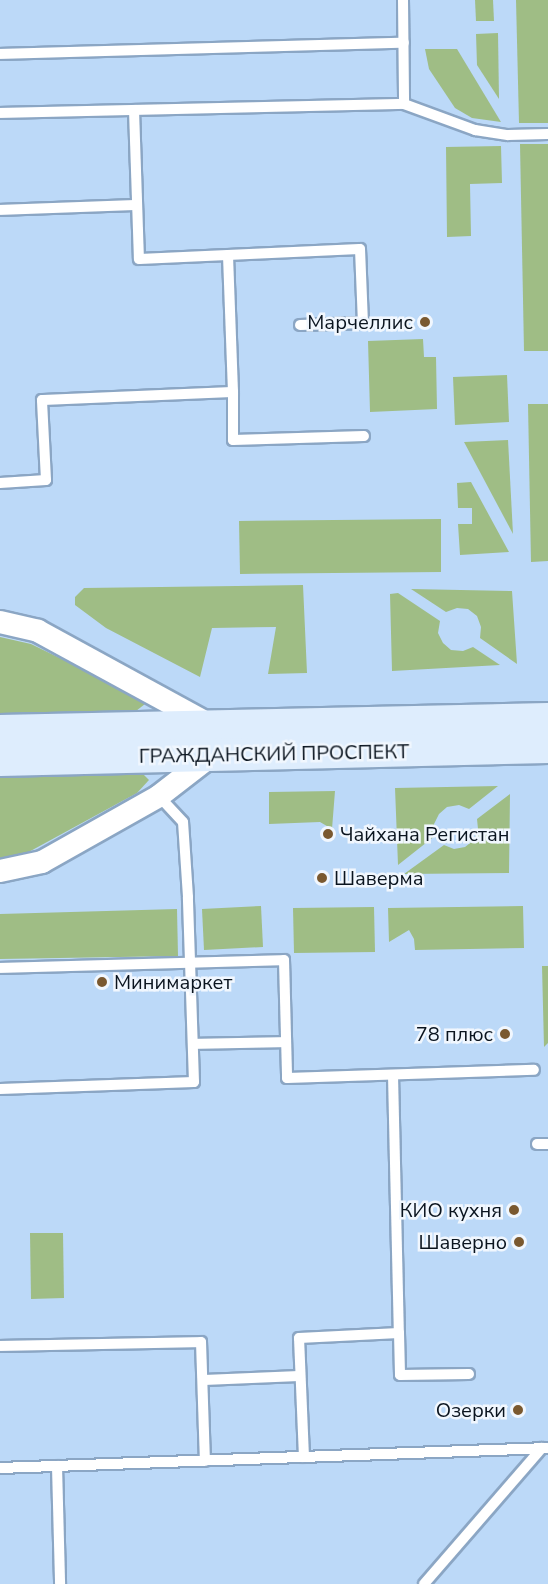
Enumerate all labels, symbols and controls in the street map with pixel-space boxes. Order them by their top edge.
place label: Марчеллис [307,310,413,334]
marker: Марчеллис [418,315,432,329]
street label: ГРАЖДАНСКИЙ ПРОСПЕКТ [139,740,409,768]
place label: Чайхана Регистан [340,822,509,846]
marker: Чайхана Регистан [321,827,335,841]
place label: Шаверма [334,866,423,890]
marker: Шаверма [315,871,329,885]
place label: Минимаркет [114,970,232,994]
marker: Минимаркет [95,975,109,989]
place label: 78 плюс [416,1022,493,1046]
marker: 78 плюс [498,1027,512,1041]
place label: КИО кухня [400,1198,502,1222]
marker: КИО кухня [507,1203,521,1217]
place label: Шаверно [418,1230,507,1254]
marker: Шаверно [512,1235,526,1249]
place label: Озерки [436,1398,506,1422]
marker: Озерки [511,1403,525,1417]

